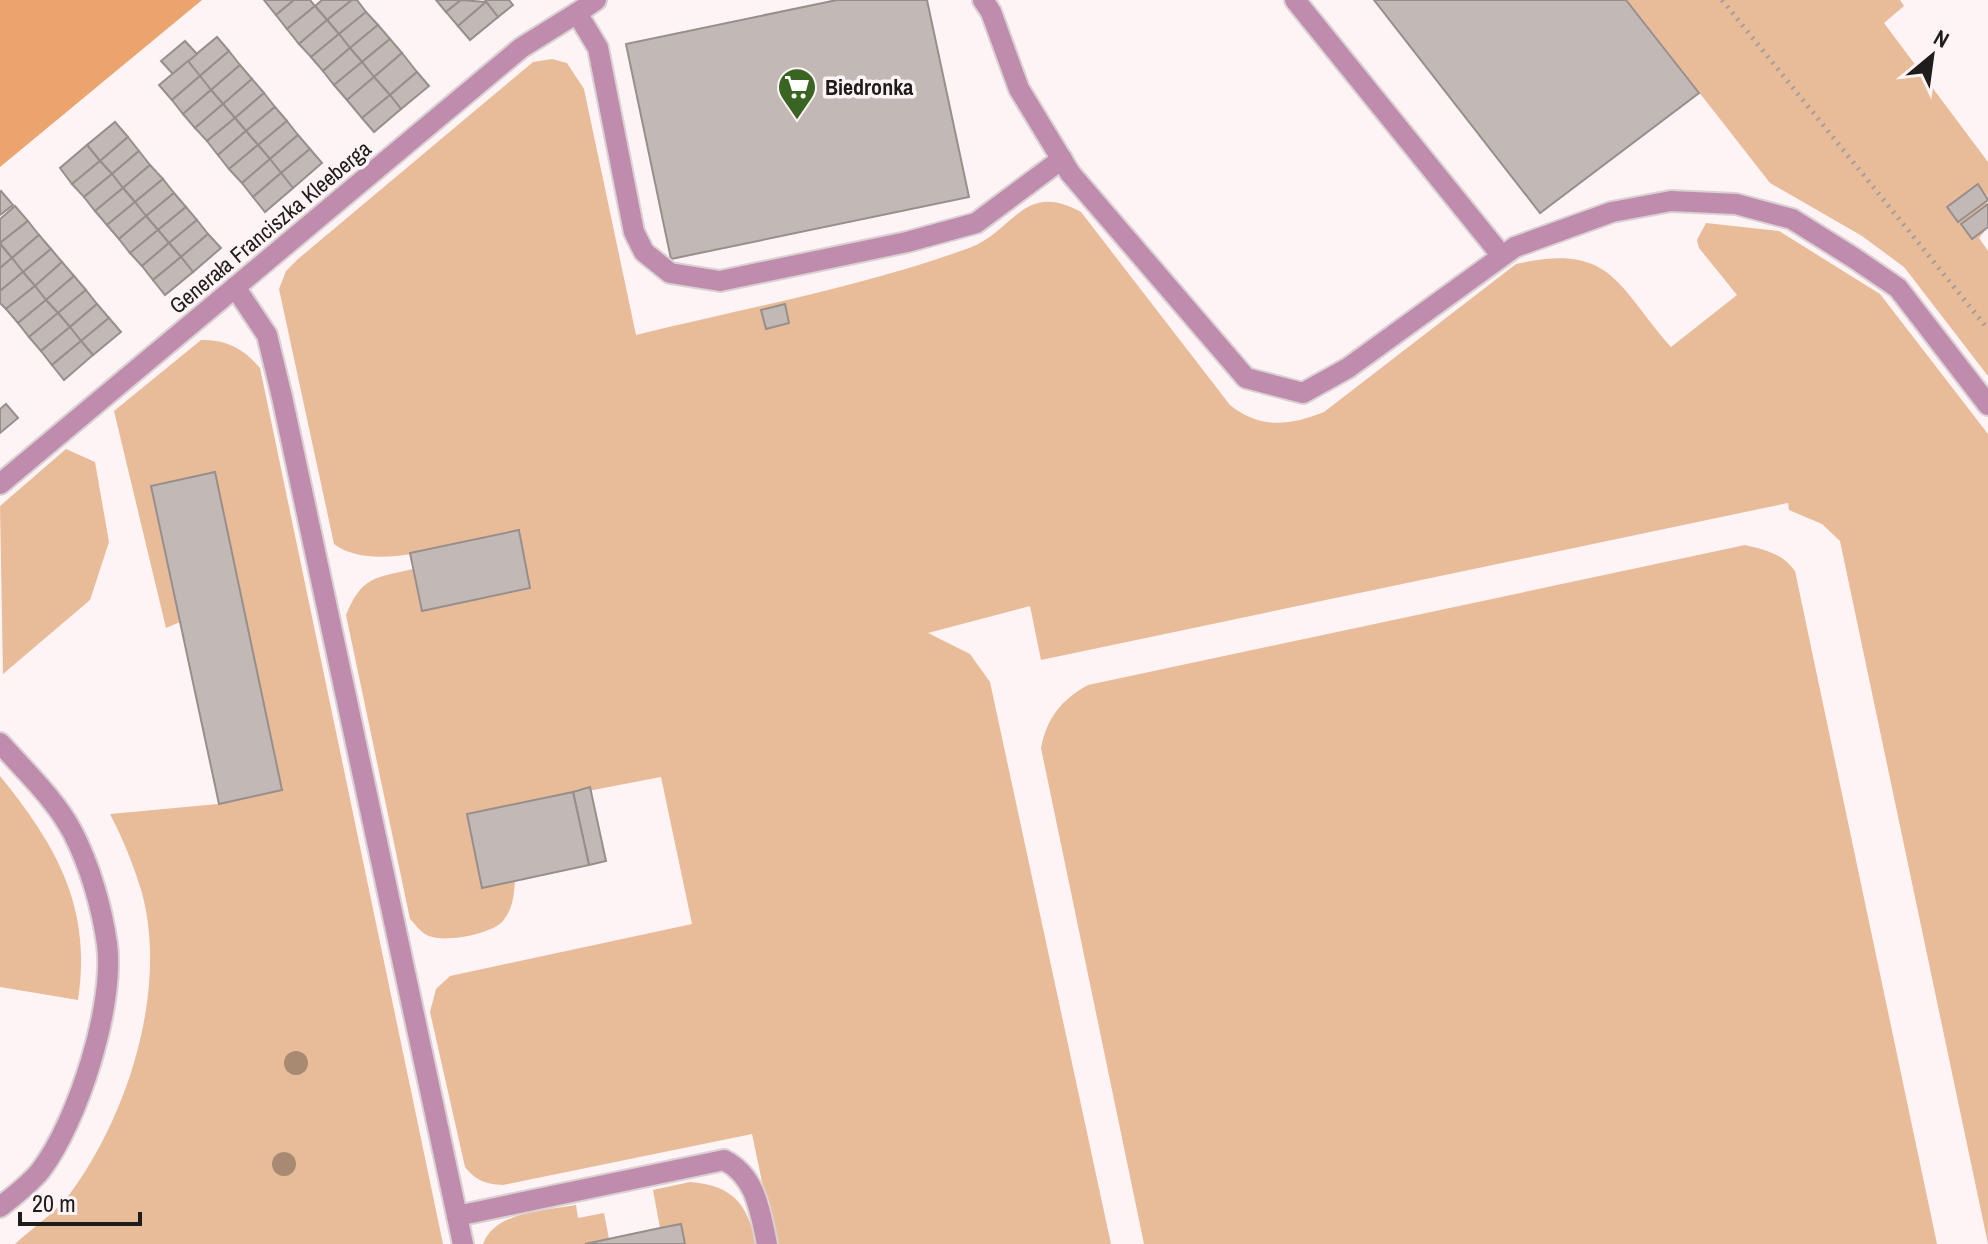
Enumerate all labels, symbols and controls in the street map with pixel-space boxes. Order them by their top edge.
north arrow [1892,16,1972,96]
text: N [1929,22,1955,55]
supermarket icon: Biedronka [776,66,818,121]
place label: Biedronka [825,72,913,102]
street label: Generała Franciszka Kleeberga [163,134,377,320]
scale bar [20,1176,140,1226]
text: 20 m [32,1187,76,1219]

